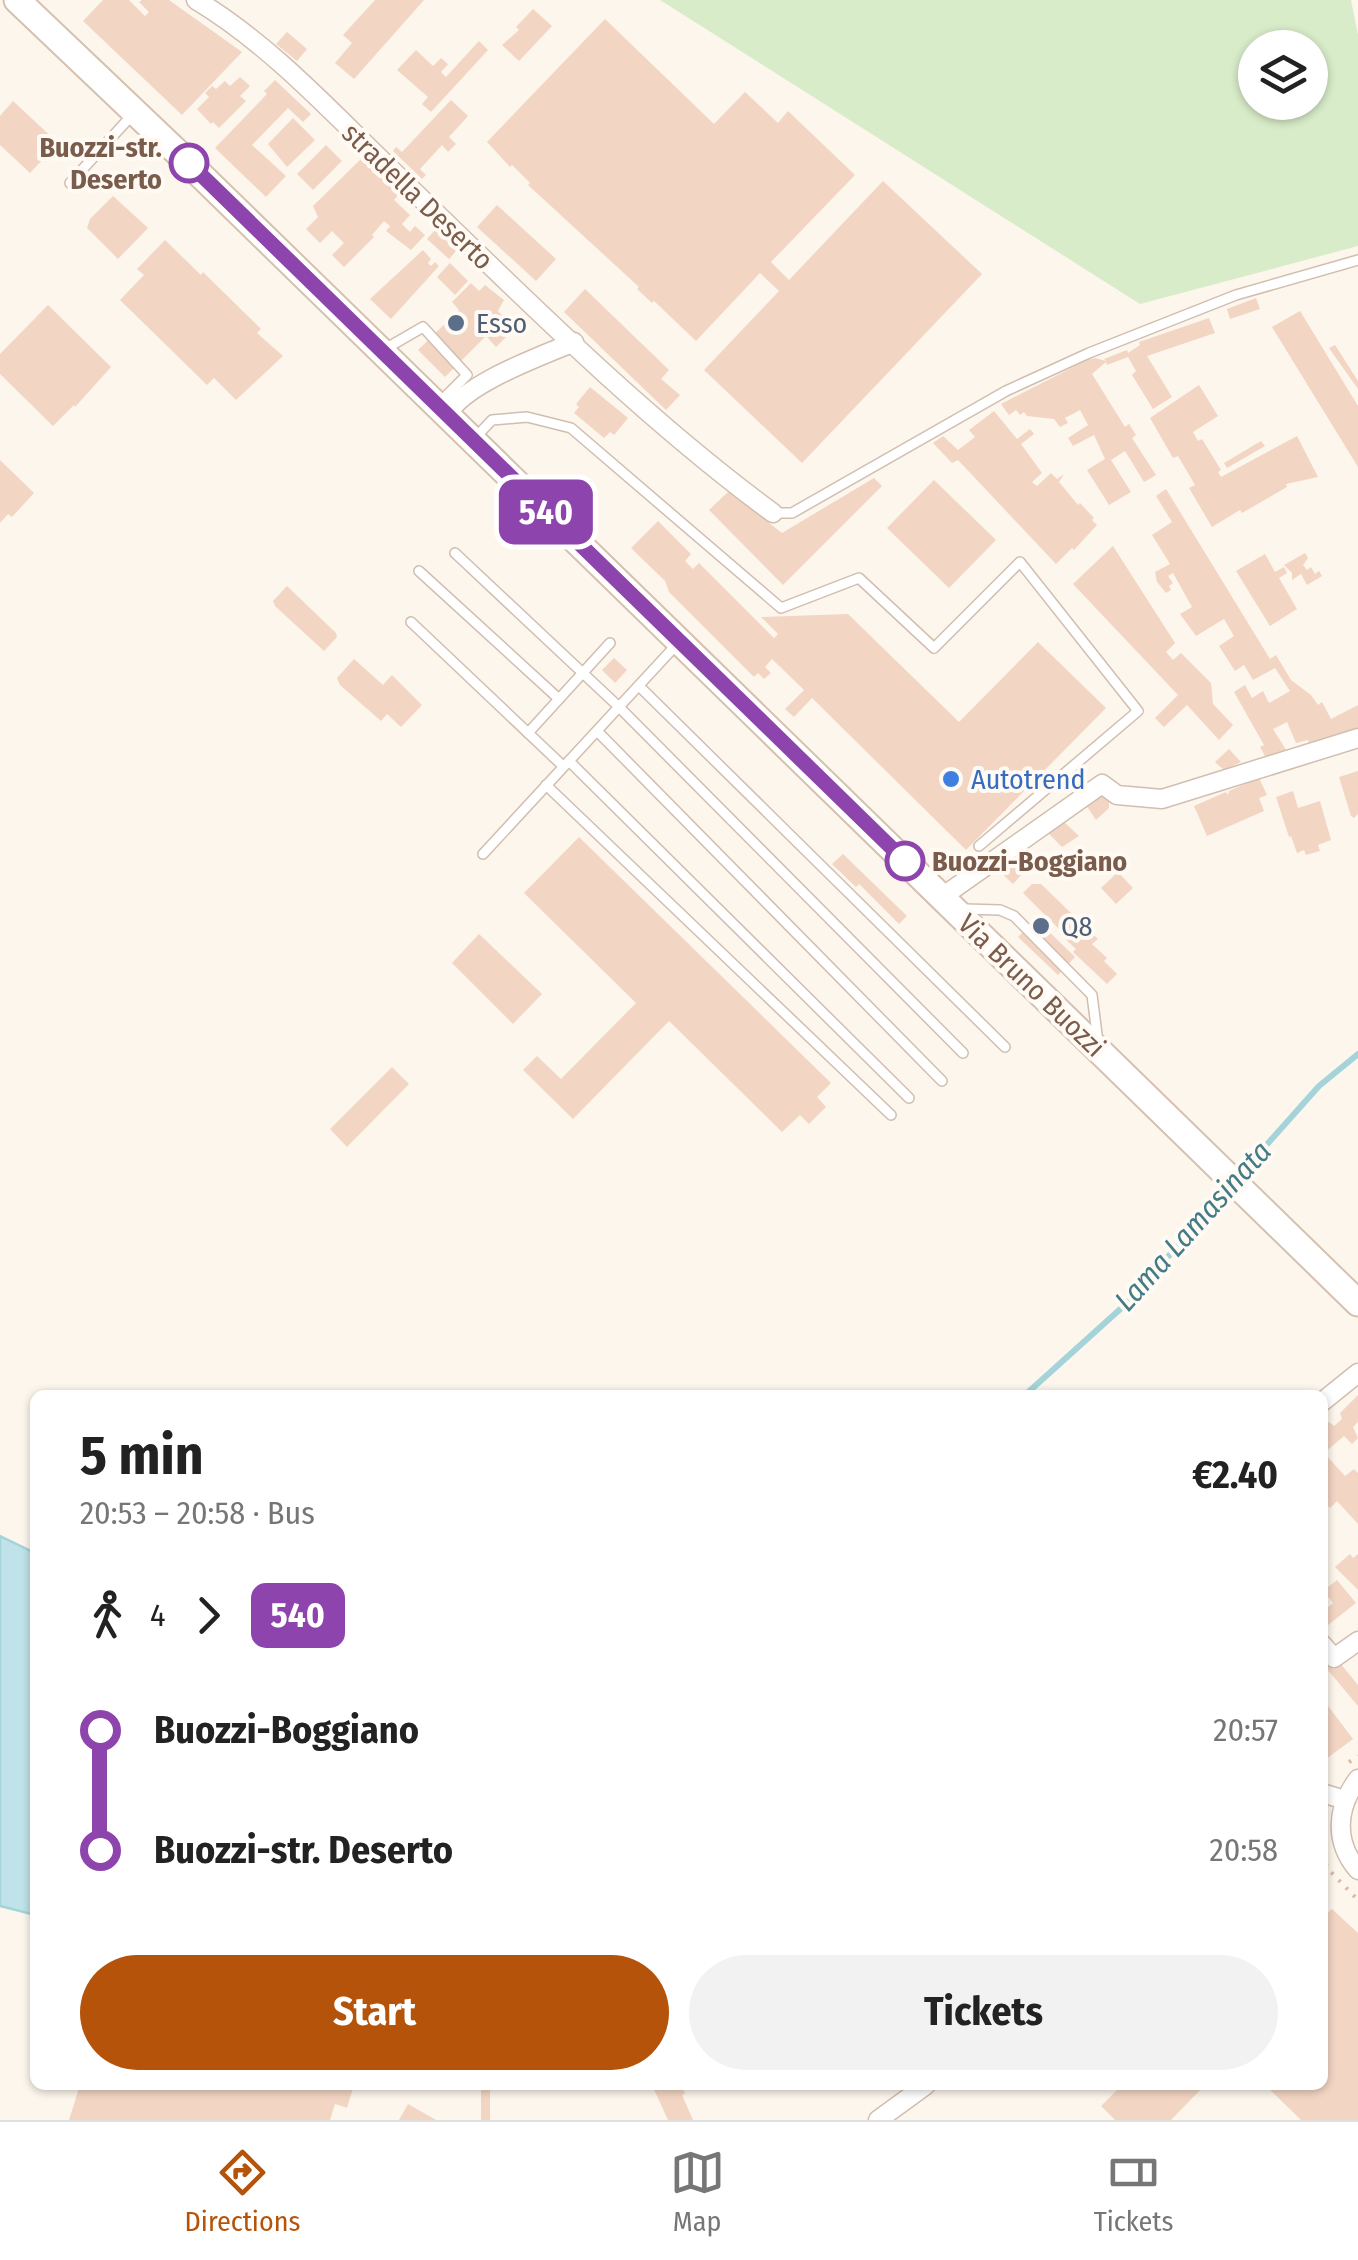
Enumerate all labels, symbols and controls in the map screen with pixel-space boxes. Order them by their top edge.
map controls [1238,30,1328,120]
button: layers [1238,30,1328,120]
street label: stradella Deserto [335,116,500,277]
place label: Buozzi-str. Deserto [39,131,162,196]
marker: Buozzi-str. Deserto [170,144,208,182]
place label: Esso [476,307,527,340]
marker: Esso [445,312,467,334]
line badge: 540 [488,480,604,544]
text: 540 [519,491,573,533]
place label: Autotrend [971,763,1086,796]
marker: Autotrend [940,768,962,790]
marker: Buozzi-Boggiano [886,842,924,880]
place label: Buozzi-Boggiano [932,845,1127,878]
street label: Via Bruno Buozzi [951,907,1112,1064]
place label: Q8 [1061,910,1093,943]
marker: Q8 [1030,915,1052,937]
water label: Lama Lamasinata [1107,1134,1279,1318]
text: 5 min [80,1423,203,1489]
text: €2.40 [1192,1452,1278,1498]
text: 20:53 – 20:58 · Bus [80,1494,315,1532]
icon: walk [80,1588,135,1643]
icon: forward [181,1588,236,1643]
text: 540 [271,1594,325,1636]
text: 4 [150,1596,166,1634]
text: Buozzi-Boggiano [154,1707,419,1753]
text: 20:57 [1213,1711,1278,1749]
text: Buozzi-str. Deserto [154,1827,453,1873]
text: 20:58 [1210,1831,1278,1869]
button: Start [80,1955,669,2070]
button: Tickets [689,1955,1278,2070]
tab: Directions [185,2145,300,2238]
tab: Map [670,2145,725,2238]
tab: Tickets [1094,2145,1173,2238]

